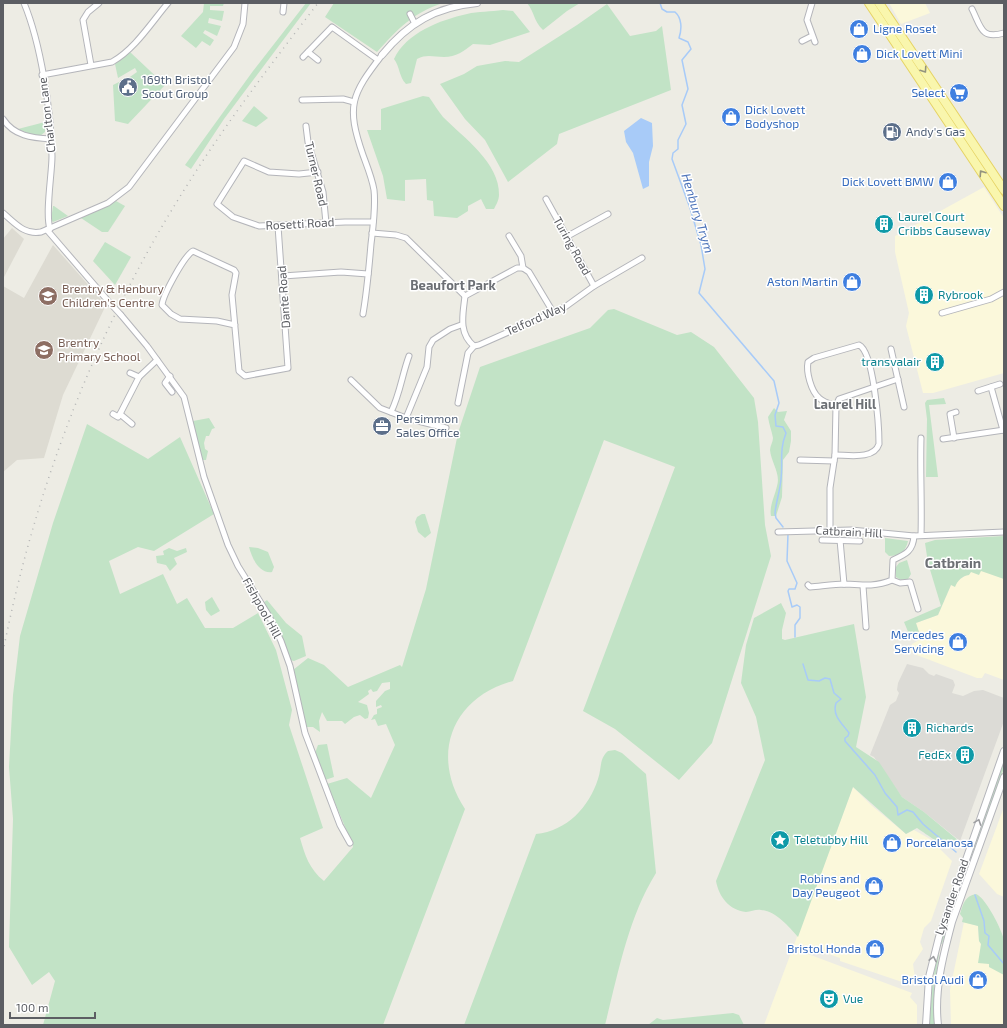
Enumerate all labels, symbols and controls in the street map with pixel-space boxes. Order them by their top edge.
shop icon: Ligne Roset [848,18,870,40]
place label: Ligne Roset [873,21,937,35]
shop icon: Dick Lovett Mini [851,43,873,65]
place label: Dick Lovett Mini [876,46,962,60]
one-way arrow [920,66,927,73]
place label: 169th Bristol Scout Group [142,72,211,100]
public building icon: 169th Bristol Scout Group [117,76,139,98]
street label: Charlton Lane [34,77,58,154]
supermarket icon: Select [948,82,970,104]
place label: Select [911,85,945,99]
place label: Dick Lovett Bodyshop [745,102,806,130]
shop icon: Dick Lovett Bodyshop [720,106,742,128]
fuel station icon: Andy's Gas [881,121,903,143]
place label: Andy's Gas [906,124,965,138]
street label: Turner Road [303,140,331,207]
one-way arrow [979,170,987,177]
water label: Henbury Trym [678,171,718,255]
shop icon: Dick Lovett BMW [937,171,959,193]
place label: Dick Lovett BMW [842,174,934,188]
place label: Laurel Court Cribbs Causeway [898,209,991,237]
building icon: Laurel Court Cribbs Causeway [873,213,895,235]
street label: Rosetti Road [265,214,335,232]
street label: Turing Road [551,214,595,277]
street label: Dante Road [274,265,292,329]
shop icon: Aston Martin [841,271,863,293]
place label: Aston Martin [767,274,838,288]
district label: Beaufort Park [410,277,496,293]
place label: Brentry & Henbury Children's Centre [62,281,165,309]
building icon: Rybrook [913,284,935,306]
school or university icon: Brentry & Henbury Children's Centre [37,285,59,307]
place label: Rybrook [938,287,983,301]
street label: Telford Way [503,298,569,338]
place label: Brentry Primary School [58,335,141,363]
school or university icon: Brentry Primary School [33,339,55,361]
building icon: transvalair [924,351,946,373]
place label: transvalair [861,354,921,368]
district label: Laurel Hill [814,396,877,412]
place label: Persimmon Sales Office [396,411,459,439]
office icon: Persimmon Sales Office [371,415,393,437]
street label: Catbrain Hill [815,522,883,540]
district label: Catbrain [925,554,981,571]
street label: Fishpool Hill [240,575,285,641]
place label: Mercedes Servicing [891,627,944,655]
shop icon: Mercedes Servicing [947,631,969,653]
building icon: Richards [901,717,923,739]
place label: Richards [926,720,973,734]
building icon: FedEx [954,744,976,766]
place label: FedEx [918,747,952,761]
one-way arrow [974,818,982,825]
place icon: Teletubby Hill [769,829,791,851]
place label: Teletubby Hill [794,832,868,846]
shop icon: Porcelanosa [881,832,903,854]
place label: Porcelanosa [906,835,973,849]
street label: Lysander Road [931,857,971,937]
place label: Robins and Day Peugeot [792,871,860,899]
shop icon: Robins and Day Peugeot [863,875,885,897]
shop icon: Bristol Honda [864,938,886,960]
place label: Bristol Honda [787,941,861,955]
one-way arrow [929,955,937,962]
shop icon: Bristol Audi [967,969,989,991]
place label: Bristol Audi [901,972,964,986]
theatre icon: Vue [818,988,840,1010]
place label: Vue [843,991,863,1005]
scale bar [10,994,95,1020]
text: 100 m [16,1000,48,1014]

